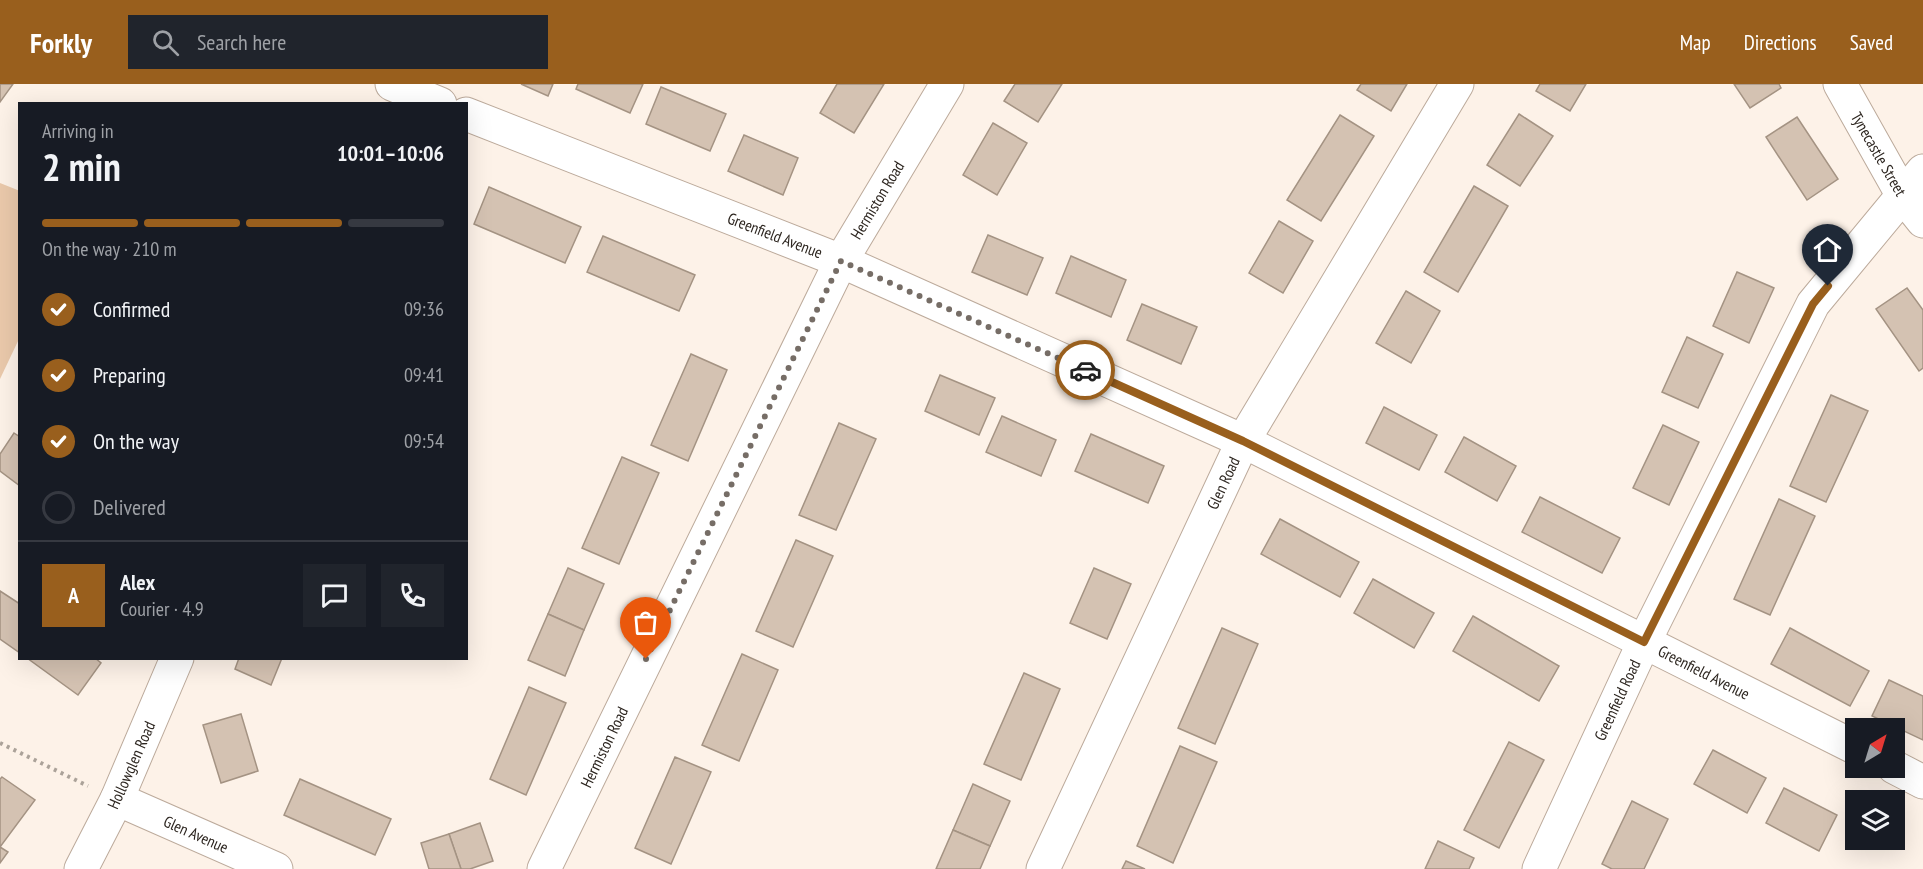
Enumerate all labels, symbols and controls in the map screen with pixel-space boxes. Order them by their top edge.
search box [128,15,548,69]
text: Forkly [30,24,92,61]
icon: search [149,26,182,59]
text: Search here [197,28,286,56]
text: Map [1680,29,1711,56]
text: Directions [1744,29,1817,56]
text: Saved [1850,29,1893,56]
street label: Tynecastle Street [1847,108,1911,200]
text: Arriving in [42,118,114,144]
text: 10:01–10:06 [337,139,444,167]
text: 2 min [42,141,121,192]
street label: Hermiston Road [846,157,908,243]
street label: Greenfield Avenue [725,208,825,262]
pin [1802,224,1853,286]
icon: home [1811,233,1844,266]
text: On the way · 210 m [42,236,177,262]
icon: check [42,293,75,326]
text: Confirmed [93,295,170,323]
text: 09:36 [404,296,444,322]
courier [1055,340,1115,400]
icon: car [1069,354,1102,387]
icon: check [42,359,75,392]
text: Preparing [93,361,166,389]
text: 09:41 [404,362,444,388]
icon: check [42,425,75,458]
text: On the way [93,427,179,455]
text: 09:54 [404,428,444,454]
street label: Glen Road [1202,453,1244,513]
text: Delivered [93,493,166,521]
button: chat [303,564,366,627]
button: phone [381,564,444,627]
text: Alex [120,568,155,596]
text: A [68,581,79,609]
text: Courier · 4.9 [120,596,204,622]
pin [620,597,671,659]
icon: bag [629,606,662,639]
street label: Greenfield Avenue [1655,640,1753,704]
street label: Greenfield Road [1589,656,1645,744]
street label: Hermiston Road [576,703,632,791]
street label: Hollowglen Road [103,718,159,812]
north arrow [1845,718,1905,778]
map controls [1845,718,1905,850]
button: layers [1845,790,1905,850]
street label: Glen Avenue [161,811,231,857]

